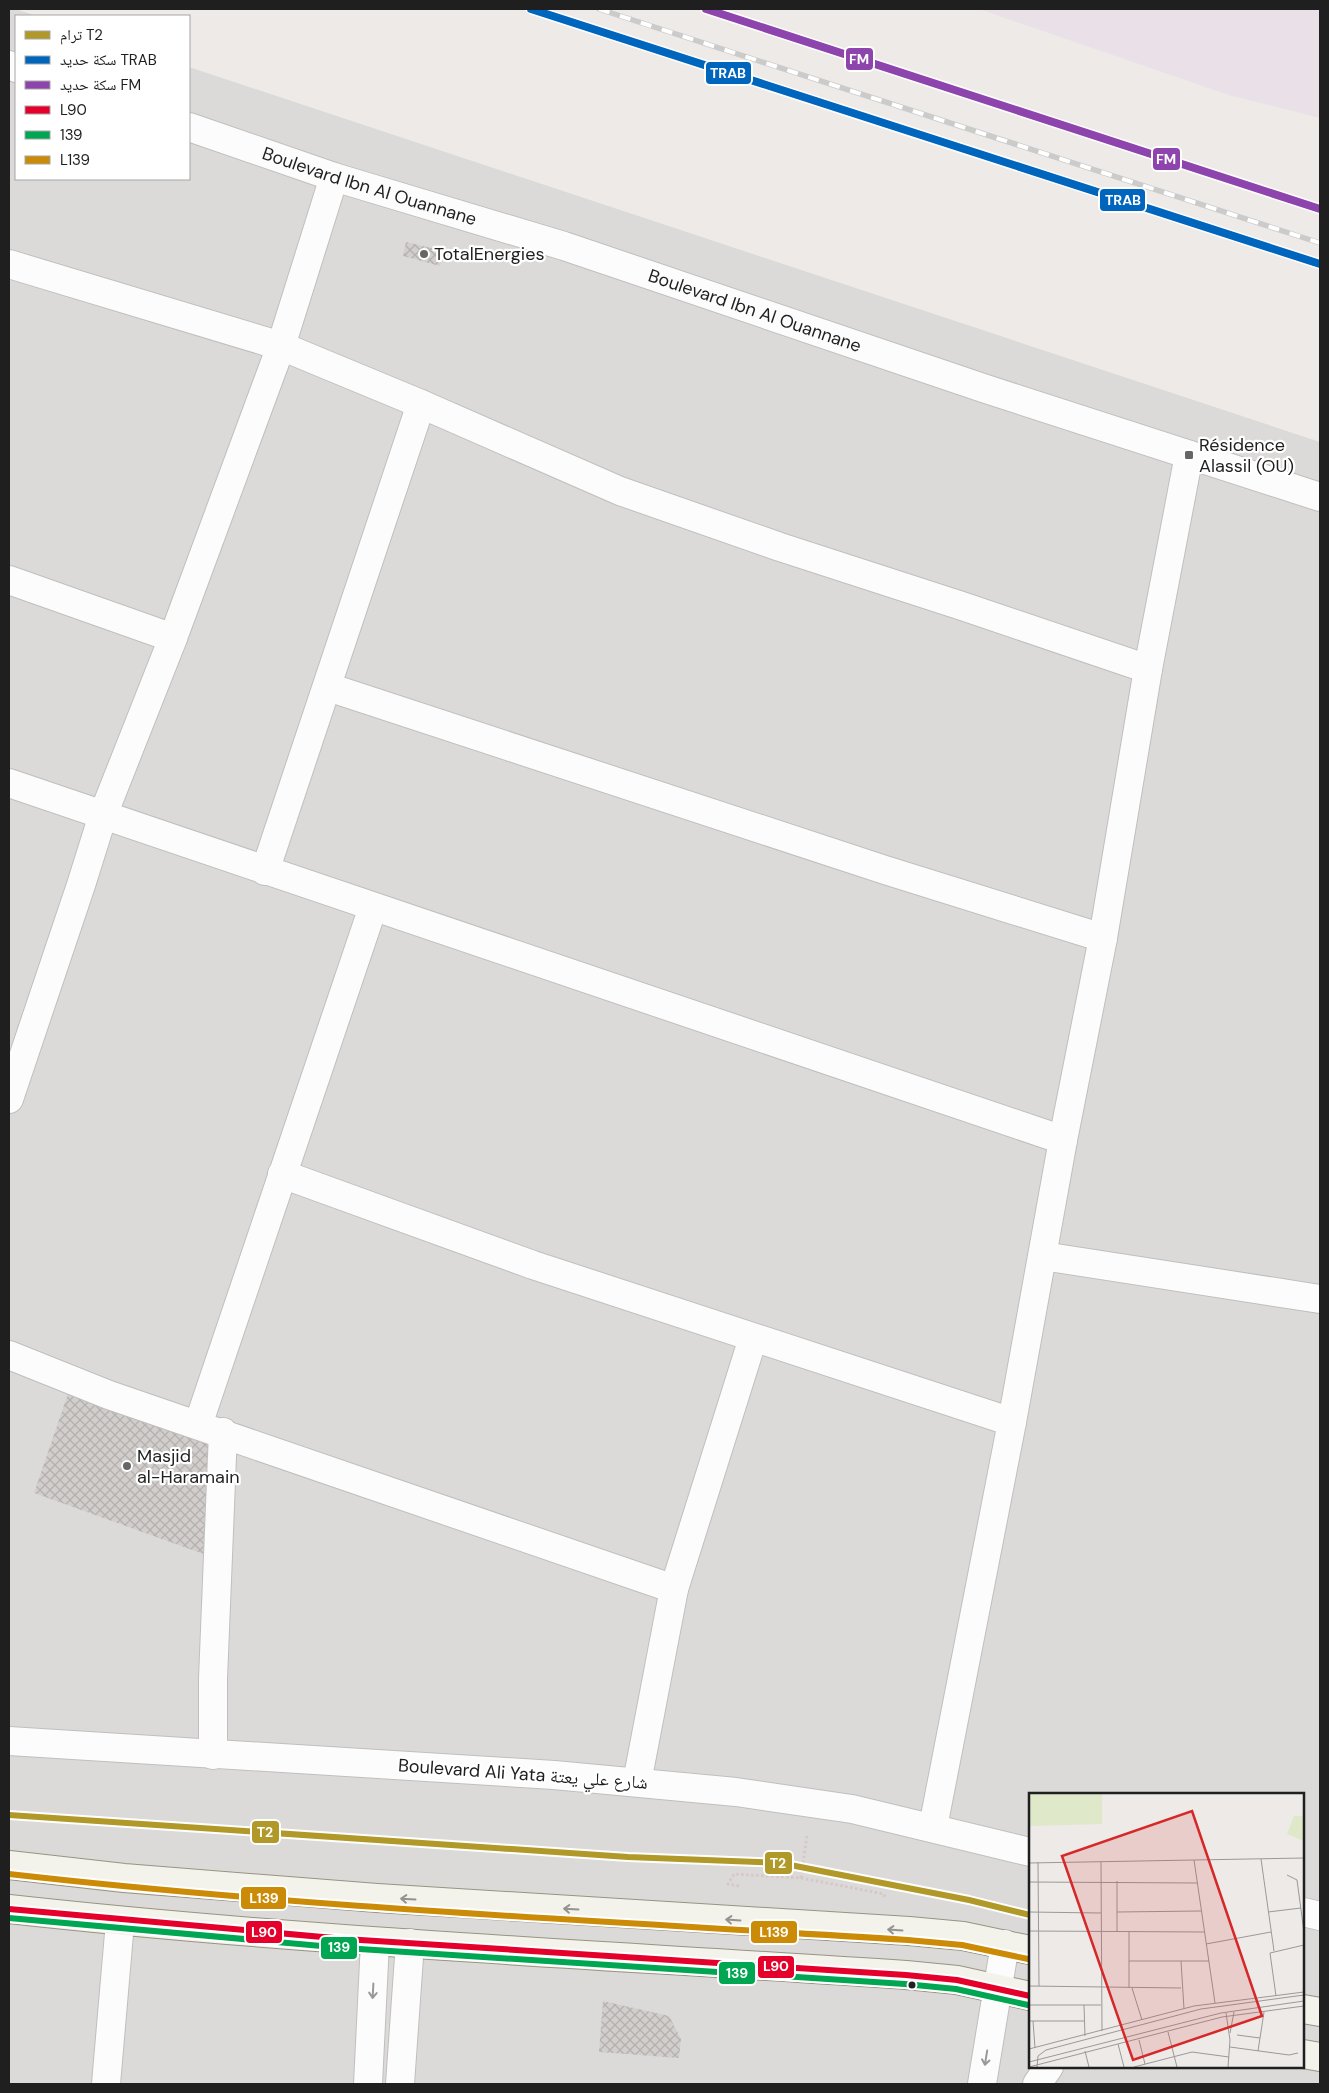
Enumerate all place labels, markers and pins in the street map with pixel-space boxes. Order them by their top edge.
place label: TotalEnergies [434,242,544,266]
marker: TotalEnergies [418,248,430,260]
place label: Résidence Alassil (OU) [1199,433,1294,478]
marker: Résidence Alassil (OU) [1183,449,1195,461]
place label: Masjid al-Haramain [137,1444,240,1489]
marker: Masjid al-Haramain [121,1460,133,1472]
unlabelled marker [907,1980,917,1990]

